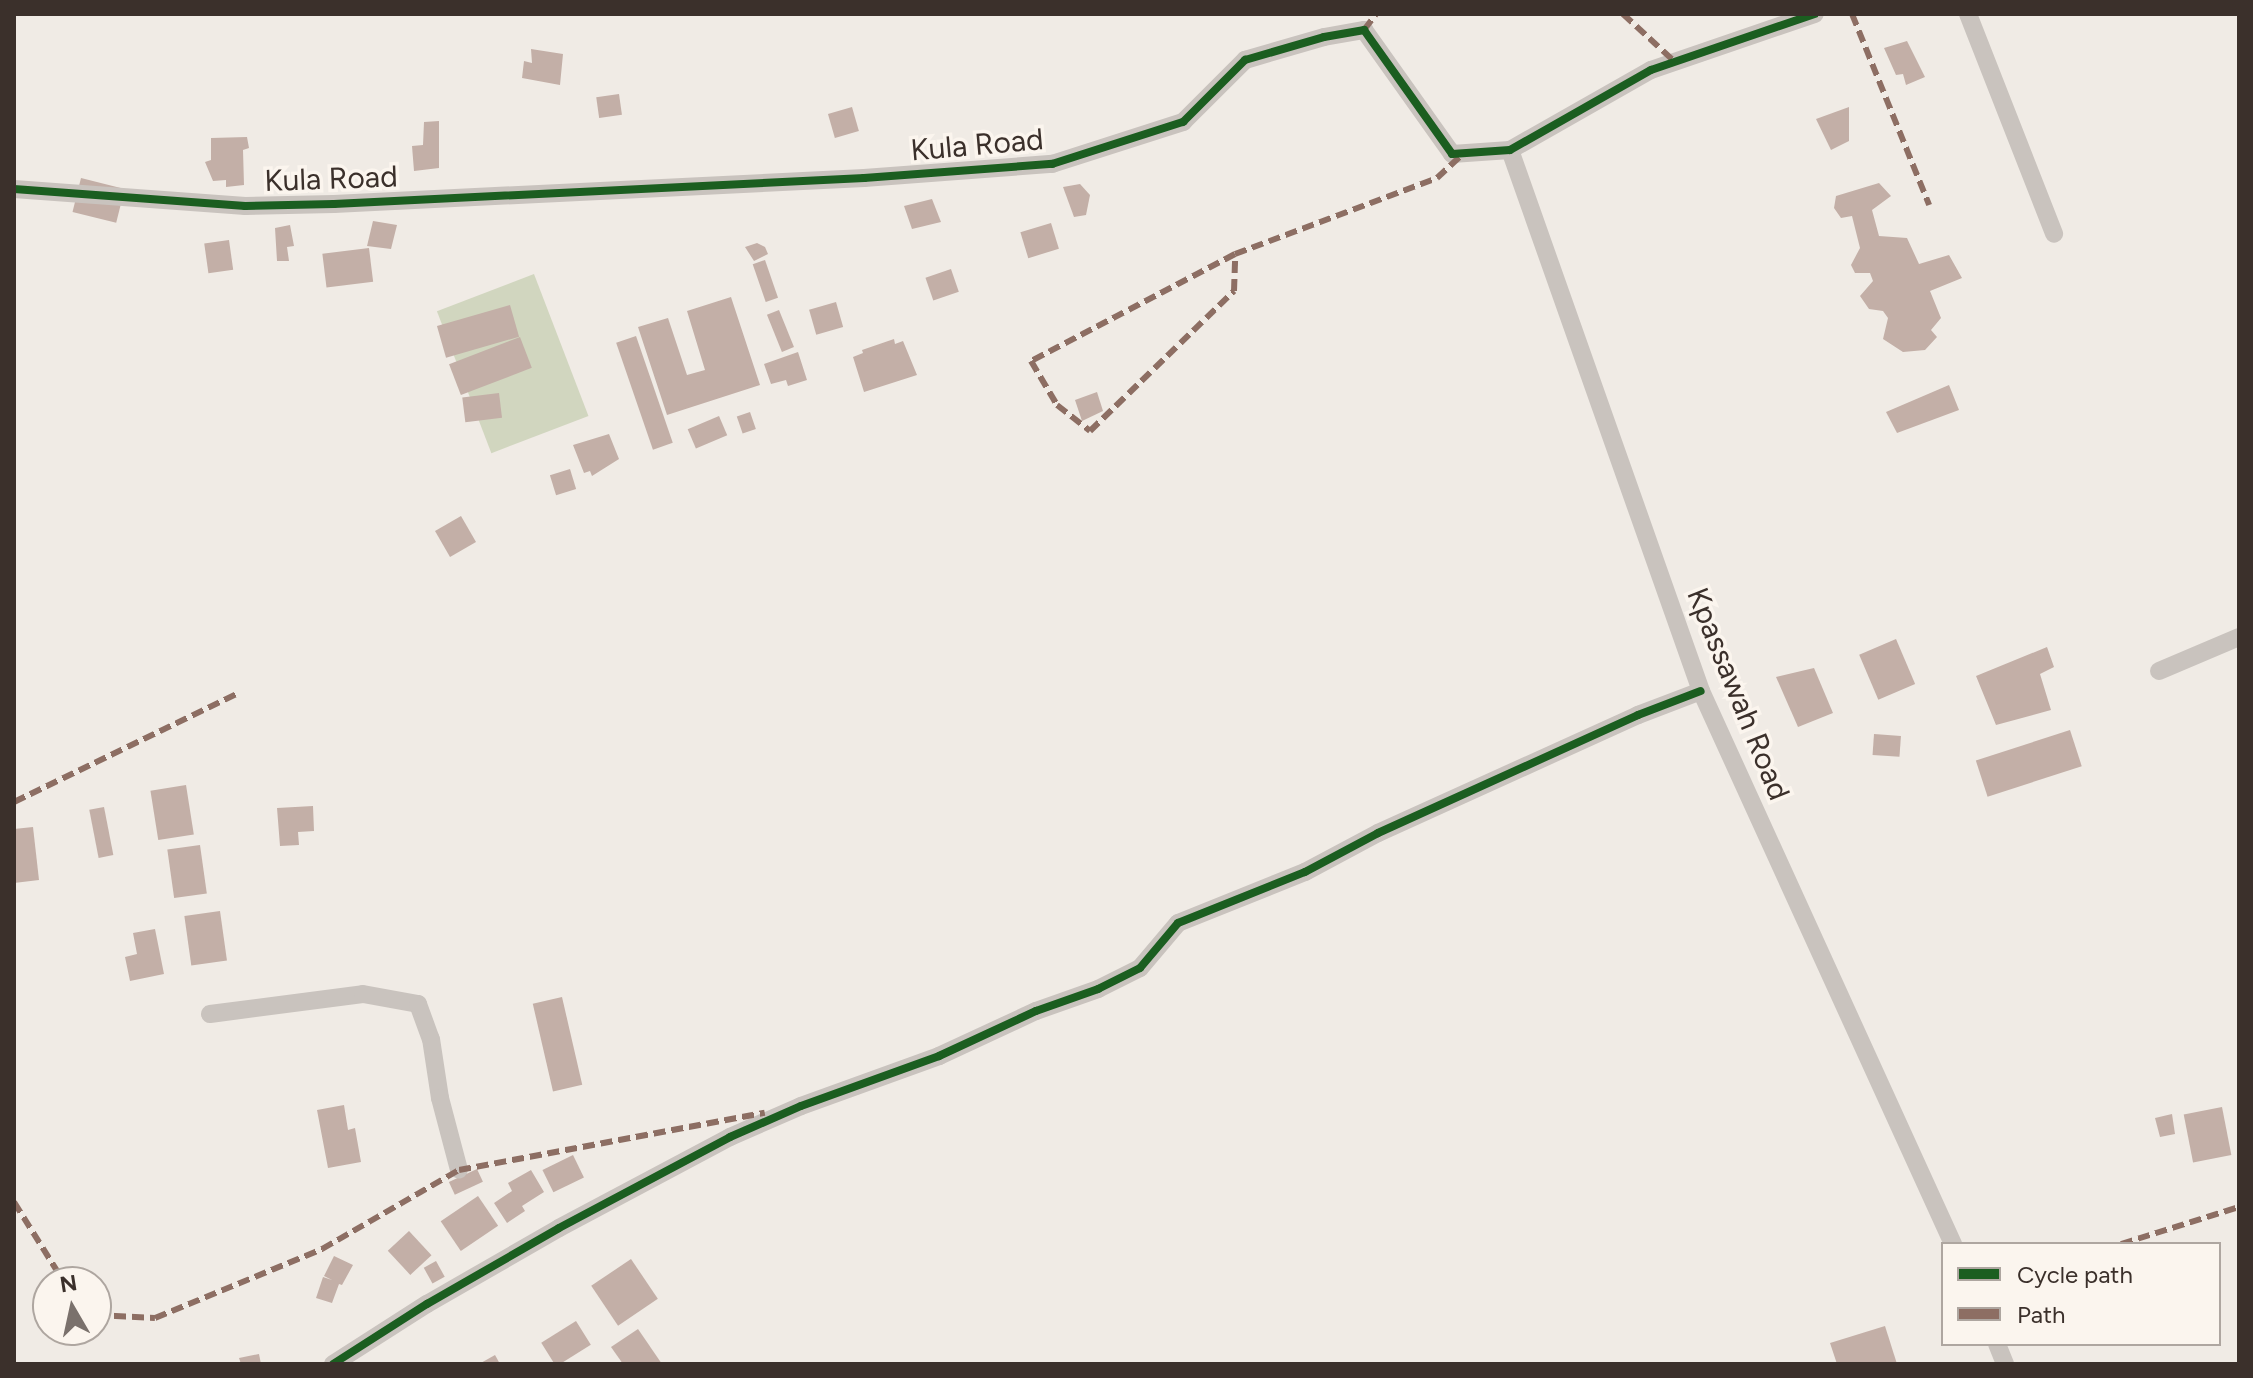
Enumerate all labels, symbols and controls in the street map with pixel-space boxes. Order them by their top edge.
street label: Kula Road [909,121,1045,169]
street label: Kula Road [264,159,398,199]
street label: Kpassawah Road [1679,582,1797,806]
legend [1941,1242,2221,1346]
text: Cycle path [2017,1260,2133,1289]
north arrow [32,1266,112,1346]
text: N [58,1269,79,1298]
text: Path [2017,1300,2065,1329]

